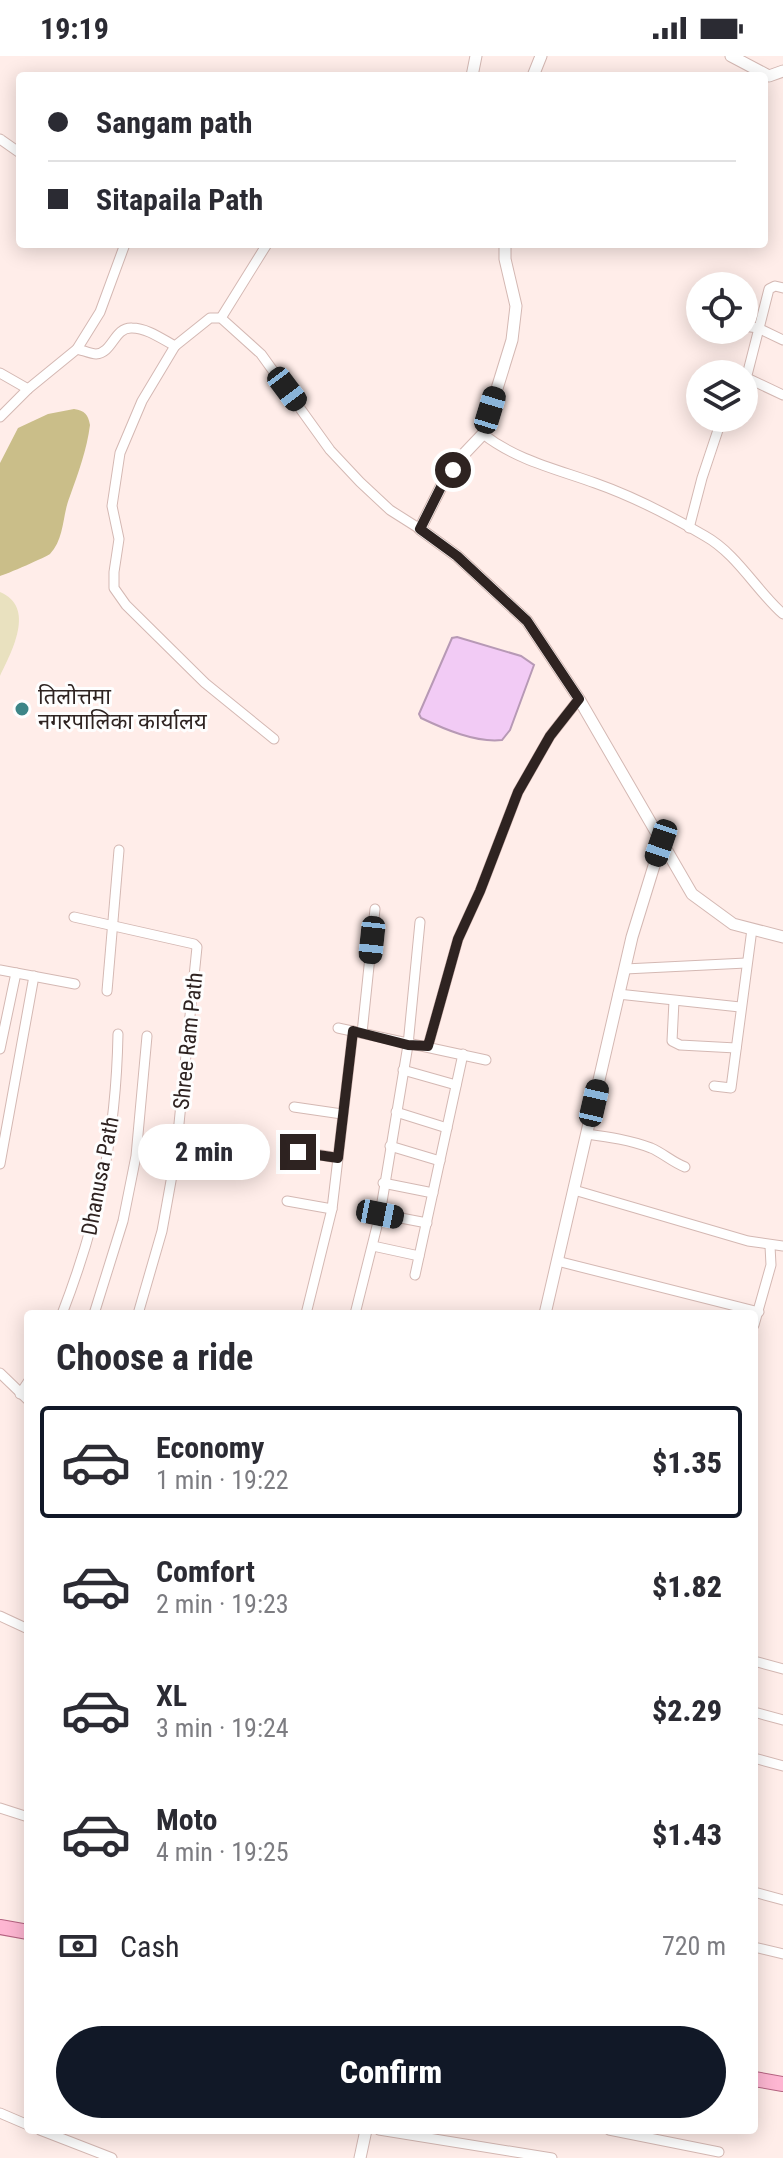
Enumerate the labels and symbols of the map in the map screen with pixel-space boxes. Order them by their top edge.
car [263,363,311,415]
car [472,384,508,436]
route start [435,452,471,488]
place label: तिलोत्तमा नगरपालिका कार्यालय [38,684,208,734]
marker: तिलोत्तमा नगरपालिका कार्यालय [13,700,31,718]
car [642,816,680,870]
car [358,915,386,965]
street label: Shree Ram Path [168,971,208,1111]
car [577,1077,611,1129]
street label: Dhanusa Path [76,1115,124,1237]
callout: 2 min [138,1124,270,1180]
route end [280,1134,316,1170]
car [354,1198,406,1230]

